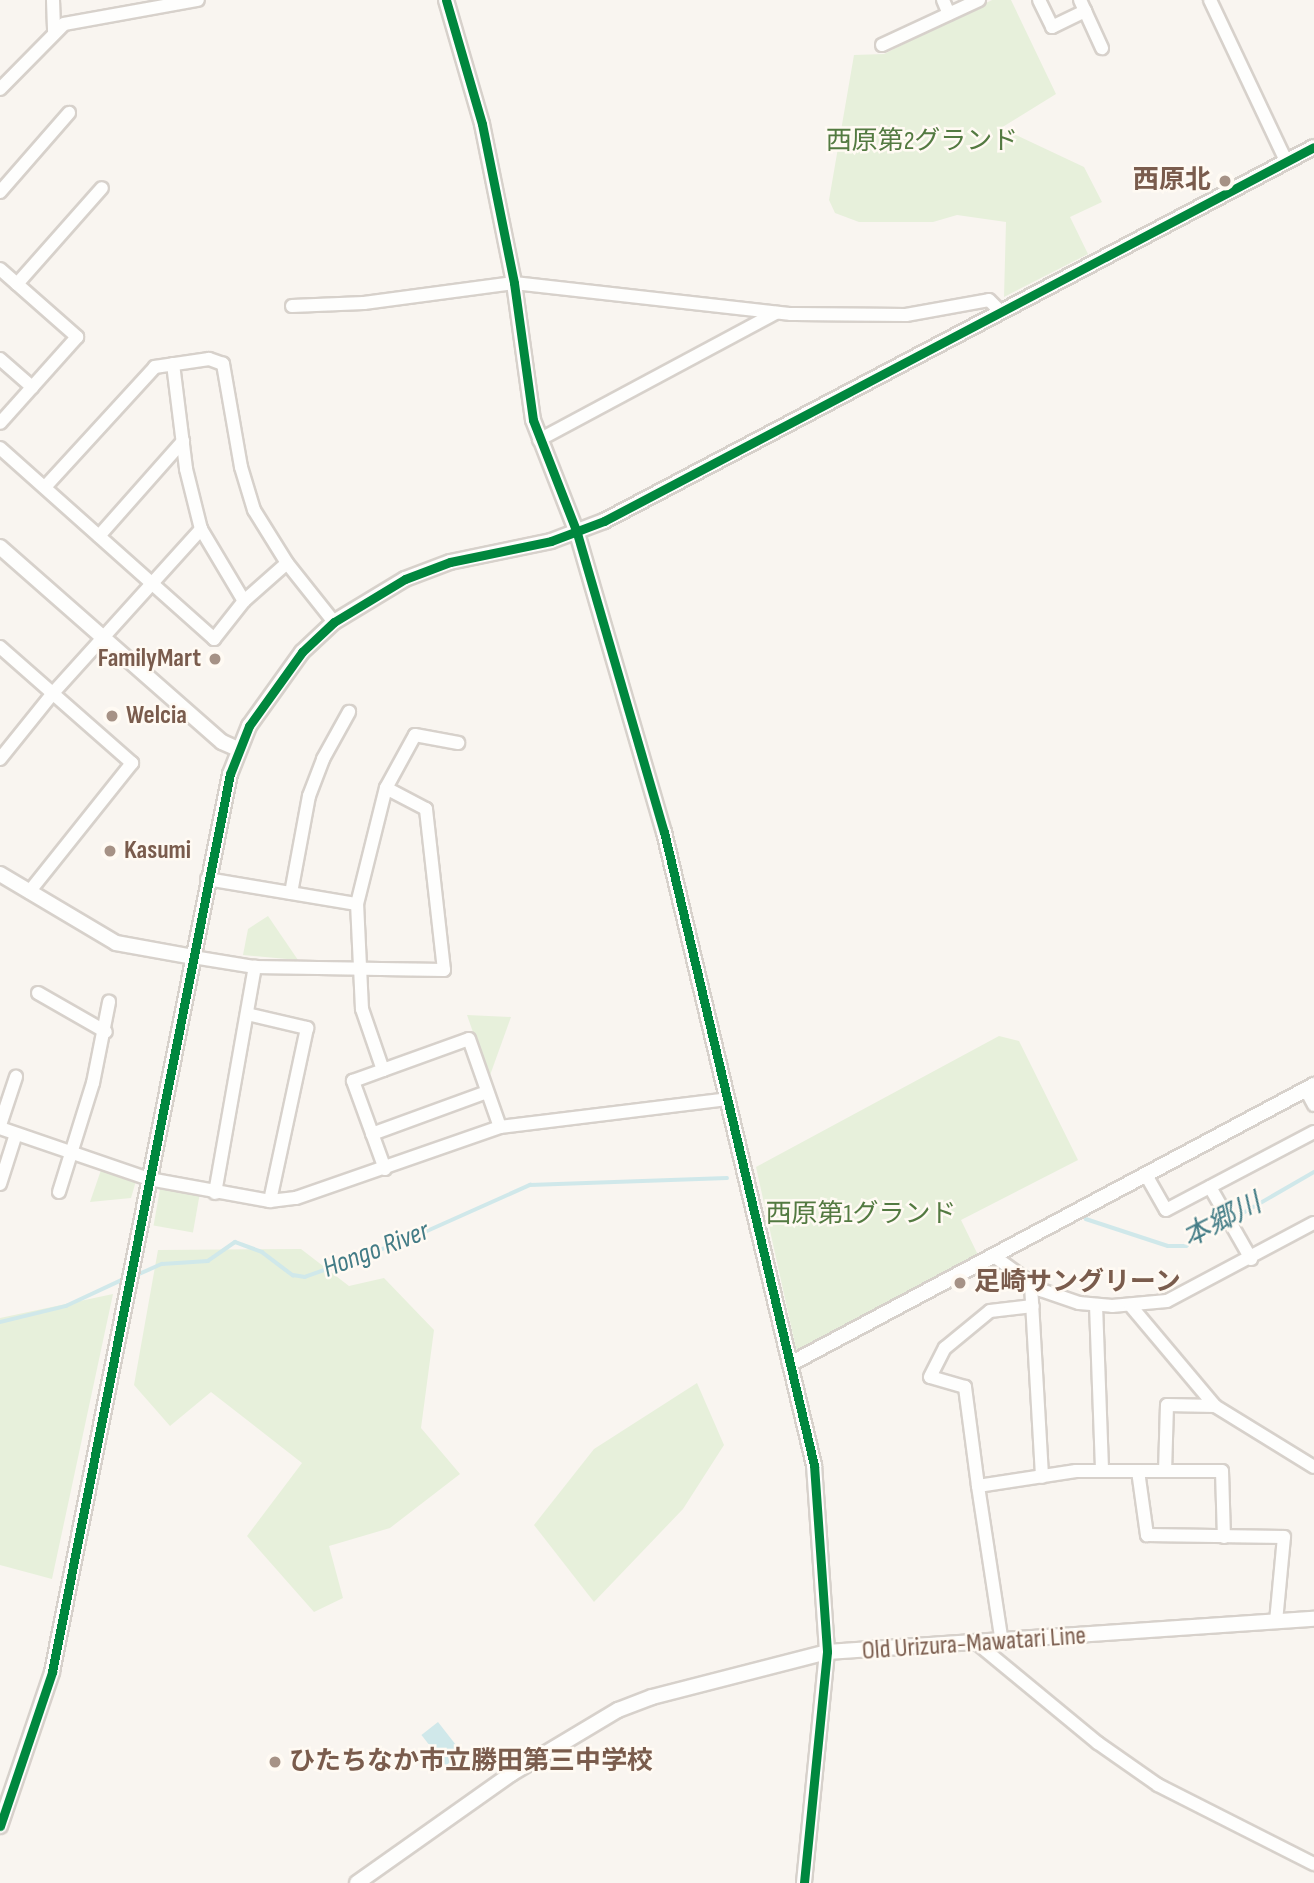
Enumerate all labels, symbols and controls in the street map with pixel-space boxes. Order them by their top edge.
park label: 西原第2グランド [826,126,1018,158]
place label: 西原北 [1133,165,1211,197]
marker: 西原北 [1217,173,1233,189]
place label: FamilyMart [98,643,201,675]
marker: FamilyMart [207,651,223,667]
place label: Welcia [126,700,187,732]
marker: Welcia [104,708,120,724]
place label: Kasumi [124,835,191,867]
marker: Kasumi [102,843,118,859]
water label: 本郷川 [1177,1187,1267,1255]
park label: 西原第1グランド [765,1199,957,1231]
water label: Hongo River [318,1214,434,1286]
place label: 足崎サングリーン [974,1267,1182,1299]
marker: 足崎サングリーン [952,1275,968,1291]
street label: Old Urizura-Mawatari Line [861,1621,1087,1667]
place label: ひたちなか市立勝田第三中学校 [289,1746,653,1778]
marker: ひたちなか市立勝田第三中学校 [267,1754,283,1770]

